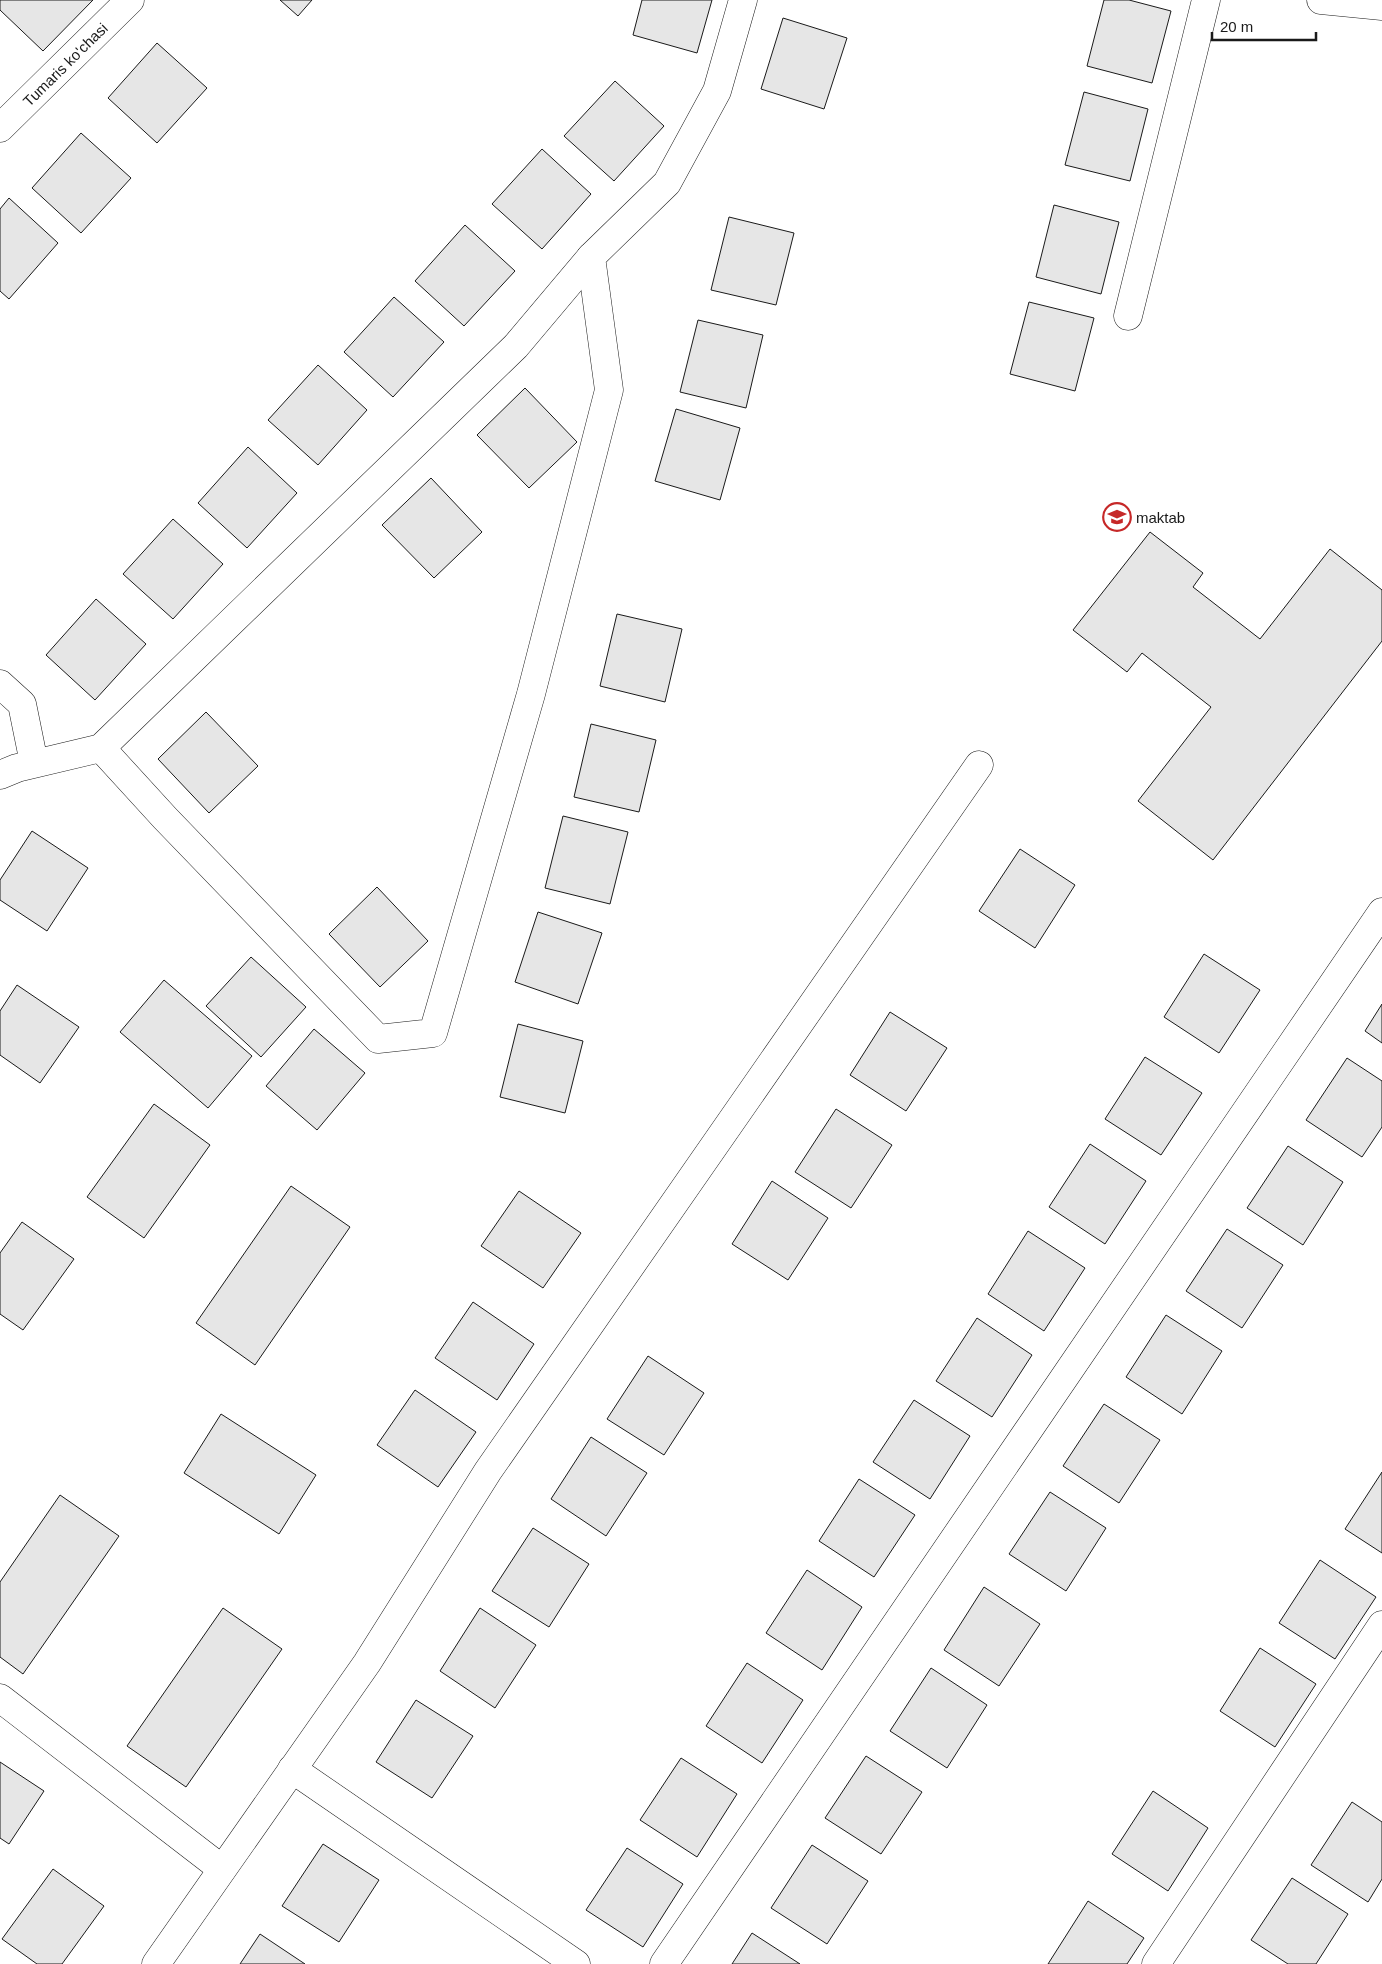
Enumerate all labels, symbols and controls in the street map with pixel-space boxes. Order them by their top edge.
scale bar [1212,10,1316,42]
text: 20 m [1220,18,1253,35]
street label: Tumaris ko'chasi [19,19,111,109]
school or university icon: maktab [1102,502,1132,532]
place label: maktab [1136,509,1185,526]

